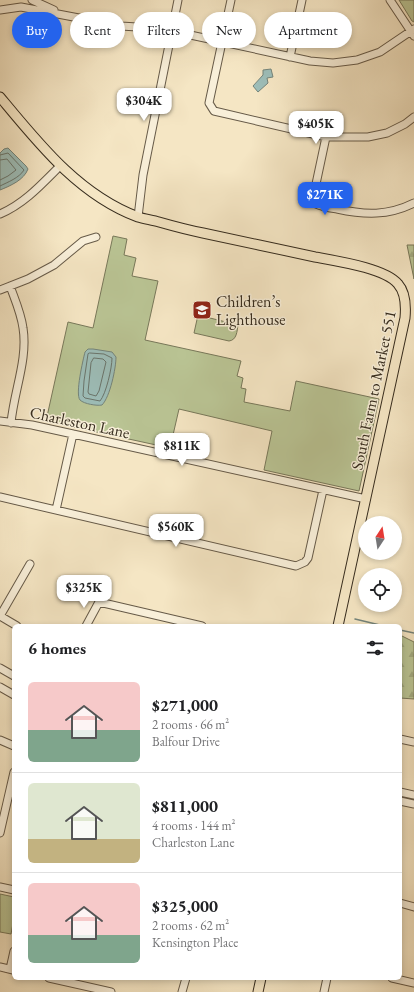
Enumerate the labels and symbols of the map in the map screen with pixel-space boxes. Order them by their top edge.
pin: $304K [116,88,172,122]
pin: $405K [288,111,344,145]
pin: $271K [297,182,353,216]
place label: Children’s Lighthouse [216,291,286,330]
school or university icon: Children’s Lighthouse [191,299,213,321]
street label: South Farm to Market 551 [346,309,401,472]
street label: Charleston Lane [28,402,132,443]
pin: $811K [154,433,210,467]
pin: $560K [148,514,204,548]
north arrow [358,516,402,560]
pin: $325K [56,575,112,609]

